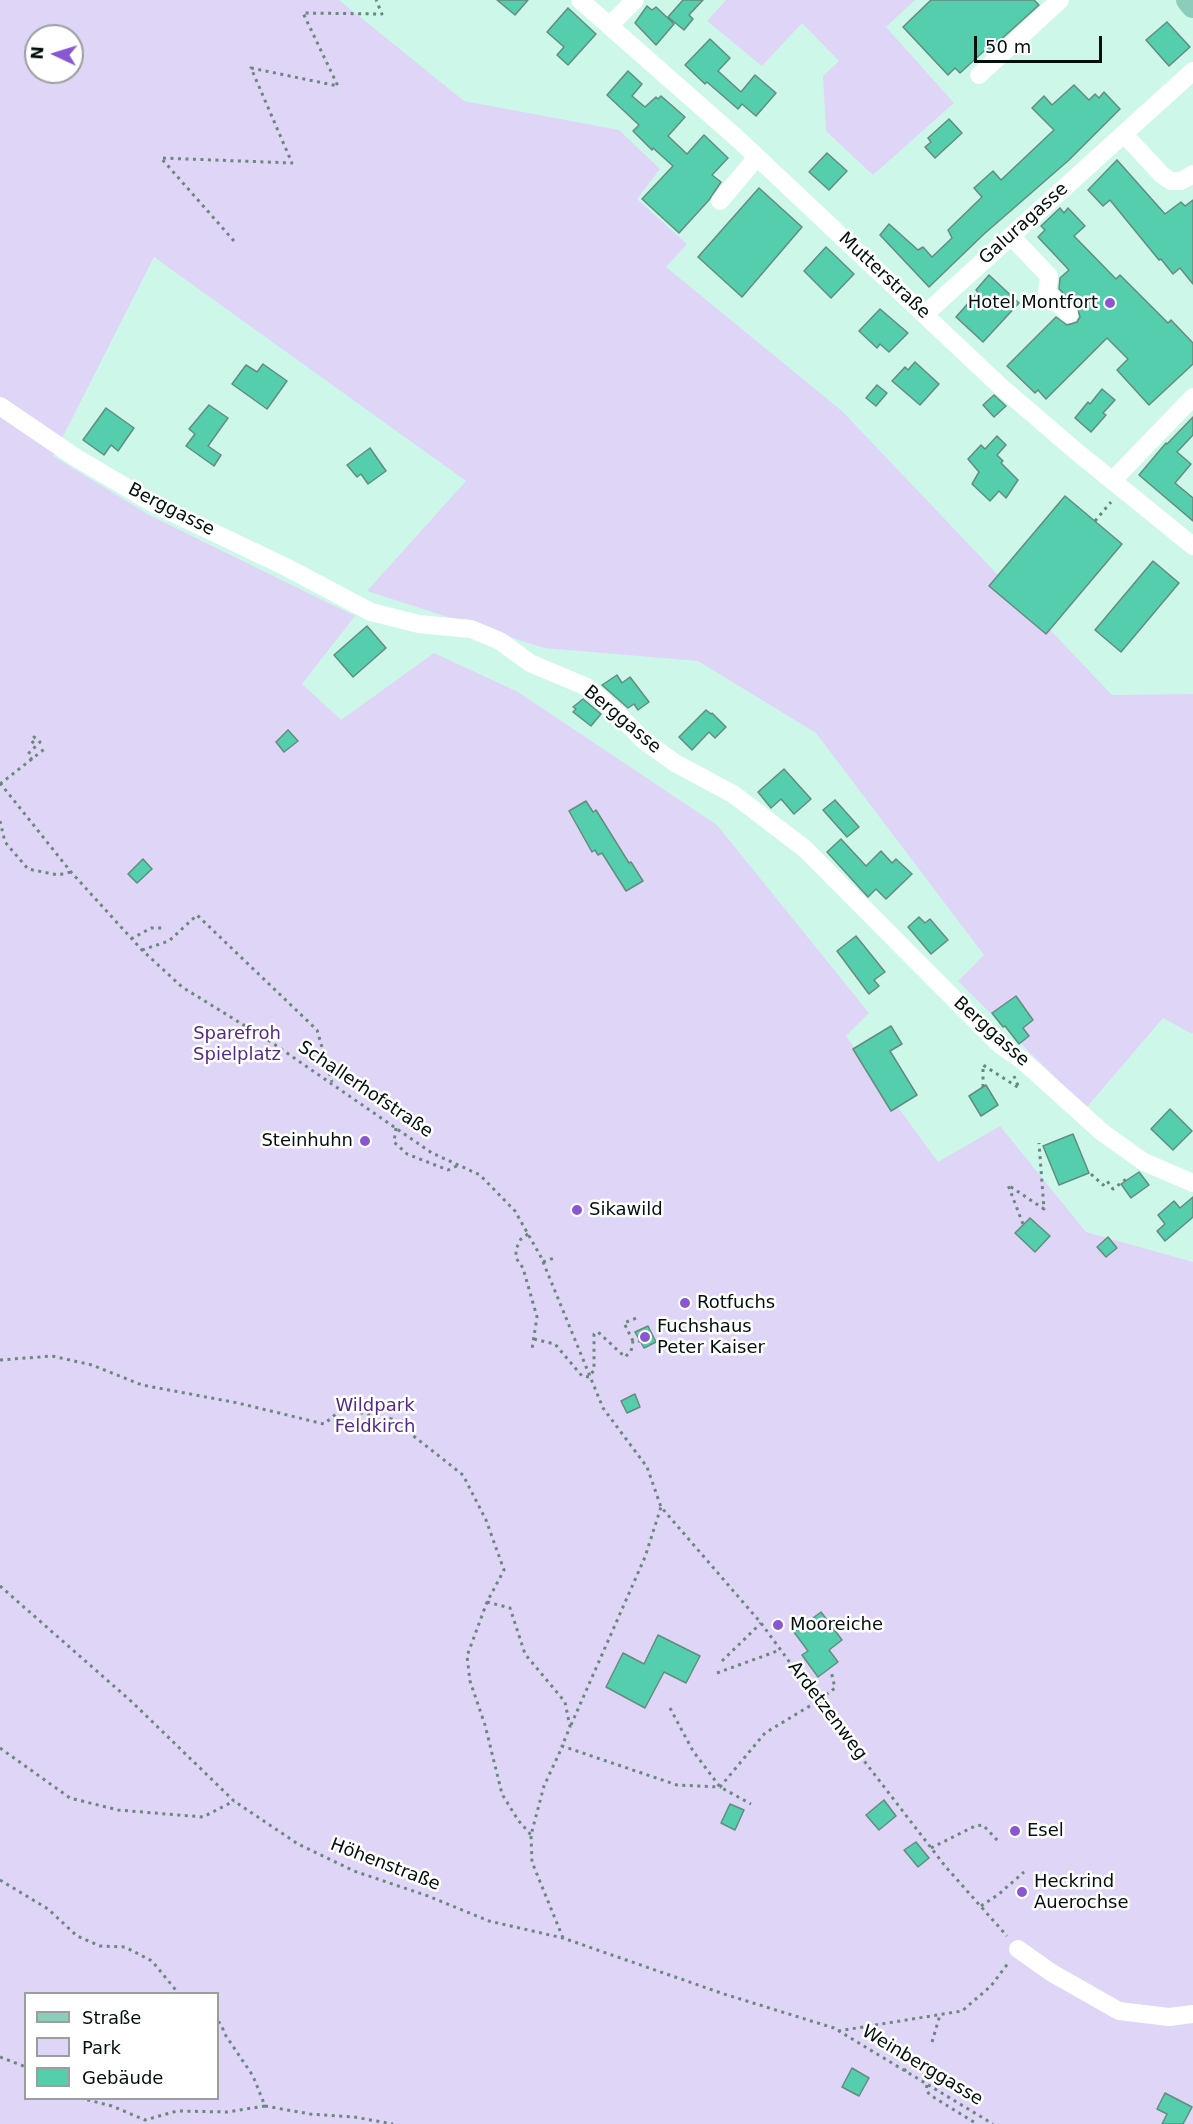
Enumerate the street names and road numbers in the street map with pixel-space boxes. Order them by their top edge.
street label: Galuragasse [975,178,1073,270]
street label: Mutterstraße [834,228,934,324]
street label: Berggasse [124,479,218,541]
street label: Berggasse [579,681,665,759]
street label: Berggasse [949,992,1033,1072]
street label: Schallerhofstraße [293,1037,437,1143]
street label: Ardetzenweg [783,1657,871,1765]
street label: Höhenstraße [327,1834,443,1896]
street label: Weinberggasse [857,2021,987,2111]

